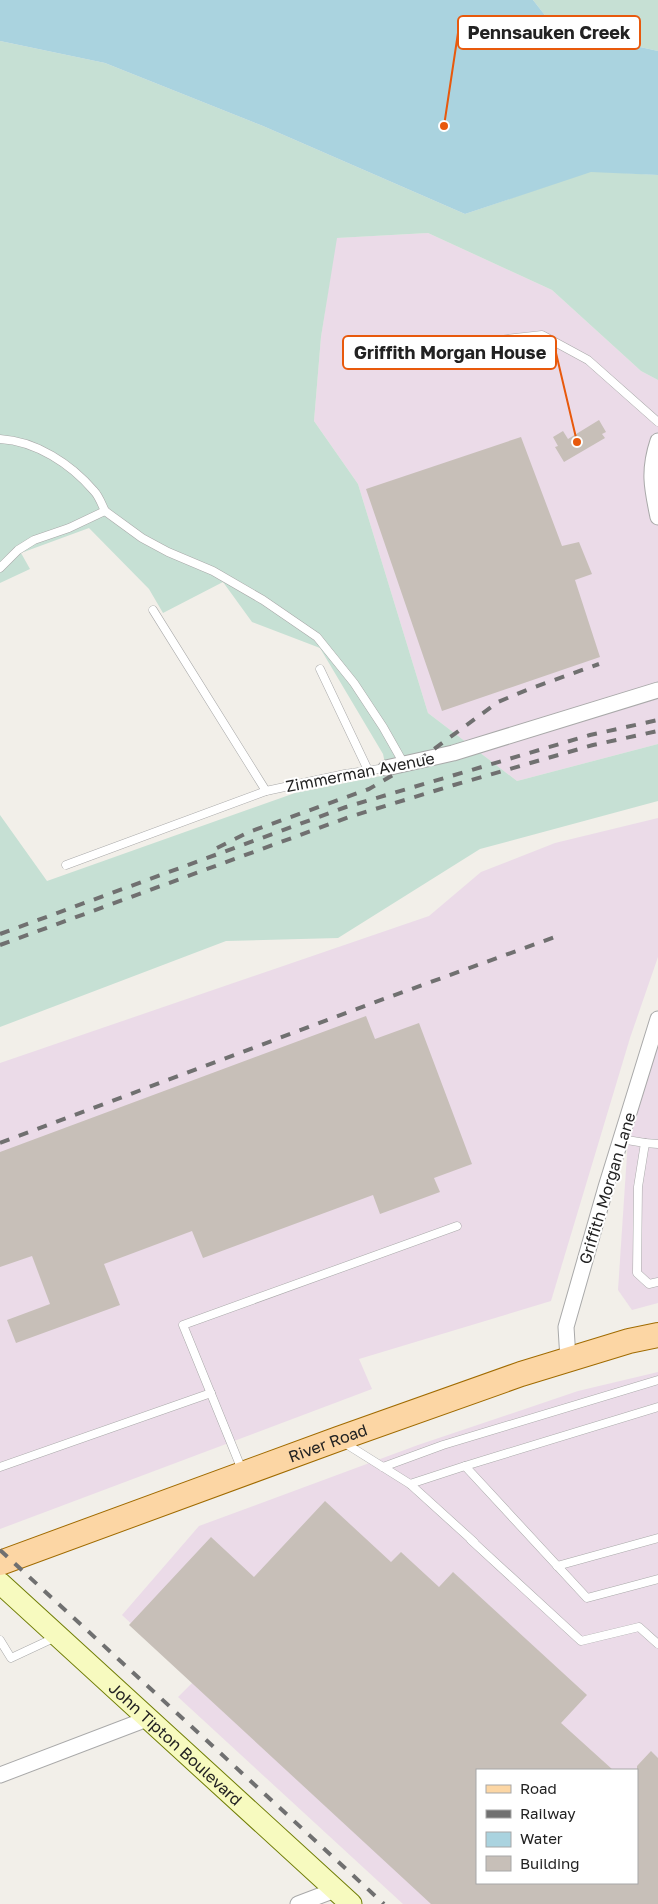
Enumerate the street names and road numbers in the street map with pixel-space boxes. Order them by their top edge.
street label: Zimmerman Avenue [284,748,436,796]
street label: Griffith Morgan Lane [574,1110,640,1266]
street label: River Road [285,1419,370,1466]
street label: John Tipton Boulevard [105,1678,246,1810]

